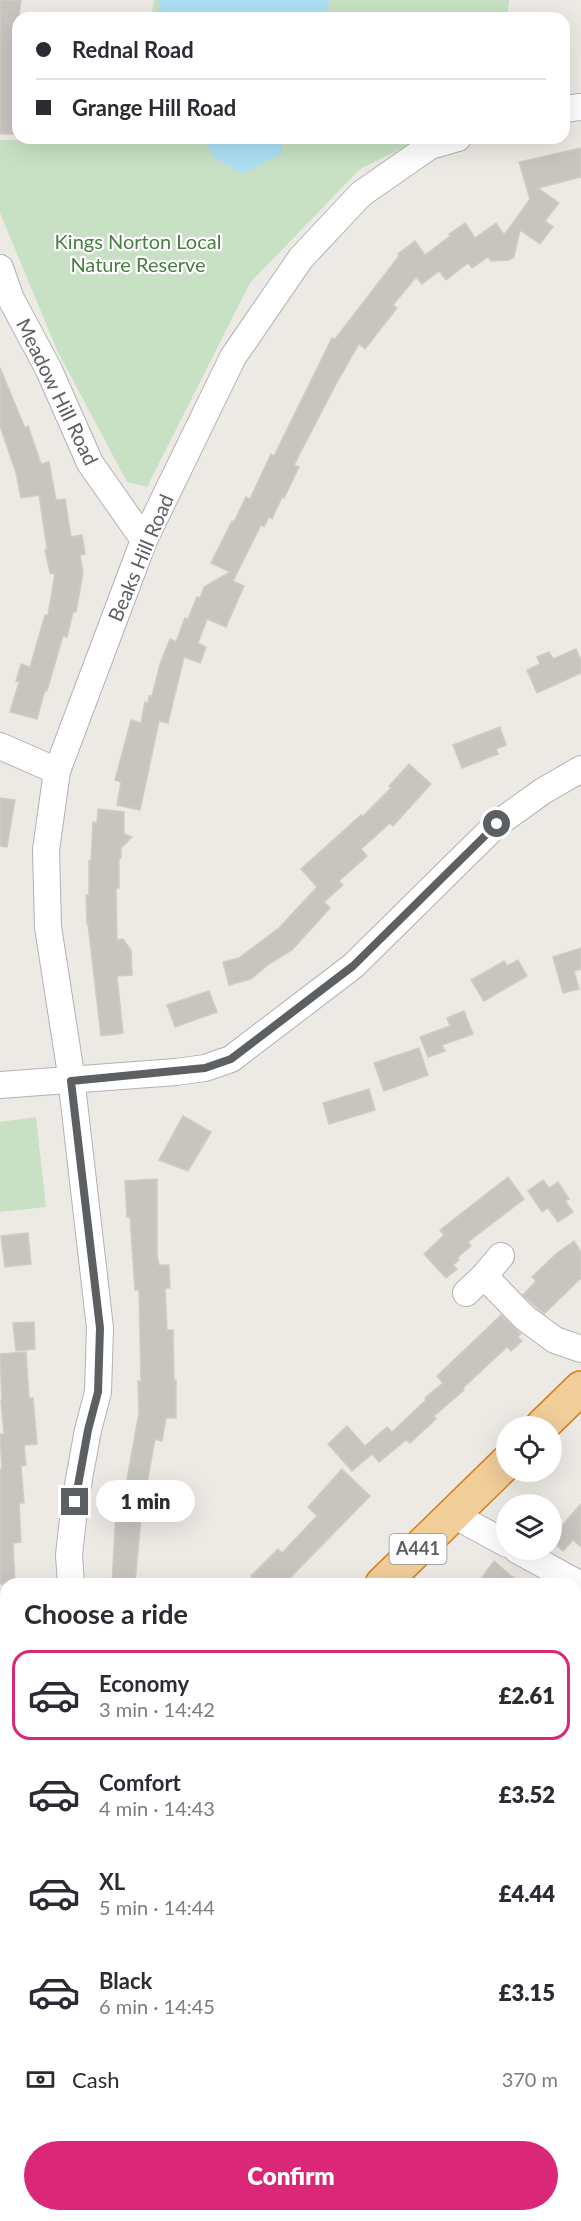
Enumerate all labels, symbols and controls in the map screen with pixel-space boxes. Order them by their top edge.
text: Rednal Road [72,36,194,63]
text: Grange Hill Road [72,94,236,121]
park label: Kings Norton Local Nature Reserve [55,229,221,276]
street label: Meadow Hill Road [12,314,104,469]
street label: Beaks Hill Road [102,490,178,625]
route start [483,810,510,837]
map controls [496,1416,562,1560]
button: locate [496,1416,562,1482]
callout: 1 min [96,1481,195,1523]
route end [61,1488,88,1515]
text: 1 min [121,1489,170,1513]
button: layers [496,1494,562,1560]
road number: A441 [390,1534,446,1564]
text: Choose a ride [24,1597,188,1630]
icon: car [27,1668,81,1722]
text: Economy [99,1670,189,1697]
text: £2.61 [499,1682,555,1709]
text: 3 min · 14:42 [99,1697,215,1721]
icon: car [27,1767,81,1821]
text: Comfort [99,1769,181,1796]
text: £3.52 [499,1781,555,1808]
text: 4 min · 14:43 [99,1796,215,1820]
icon: car [27,1866,81,1920]
text: XL [99,1868,125,1895]
text: £4.44 [499,1880,555,1907]
text: 5 min · 14:44 [99,1895,215,1919]
icon: car [27,1965,81,2019]
text: Black [99,1967,152,1994]
text: £3.15 [499,1979,555,2006]
text: 6 min · 14:45 [99,1994,215,2018]
icon: cash [24,2063,57,2096]
text: Cash [72,2066,119,2093]
text: 370 m [502,2067,558,2091]
button: Confirm [24,2141,558,2210]

